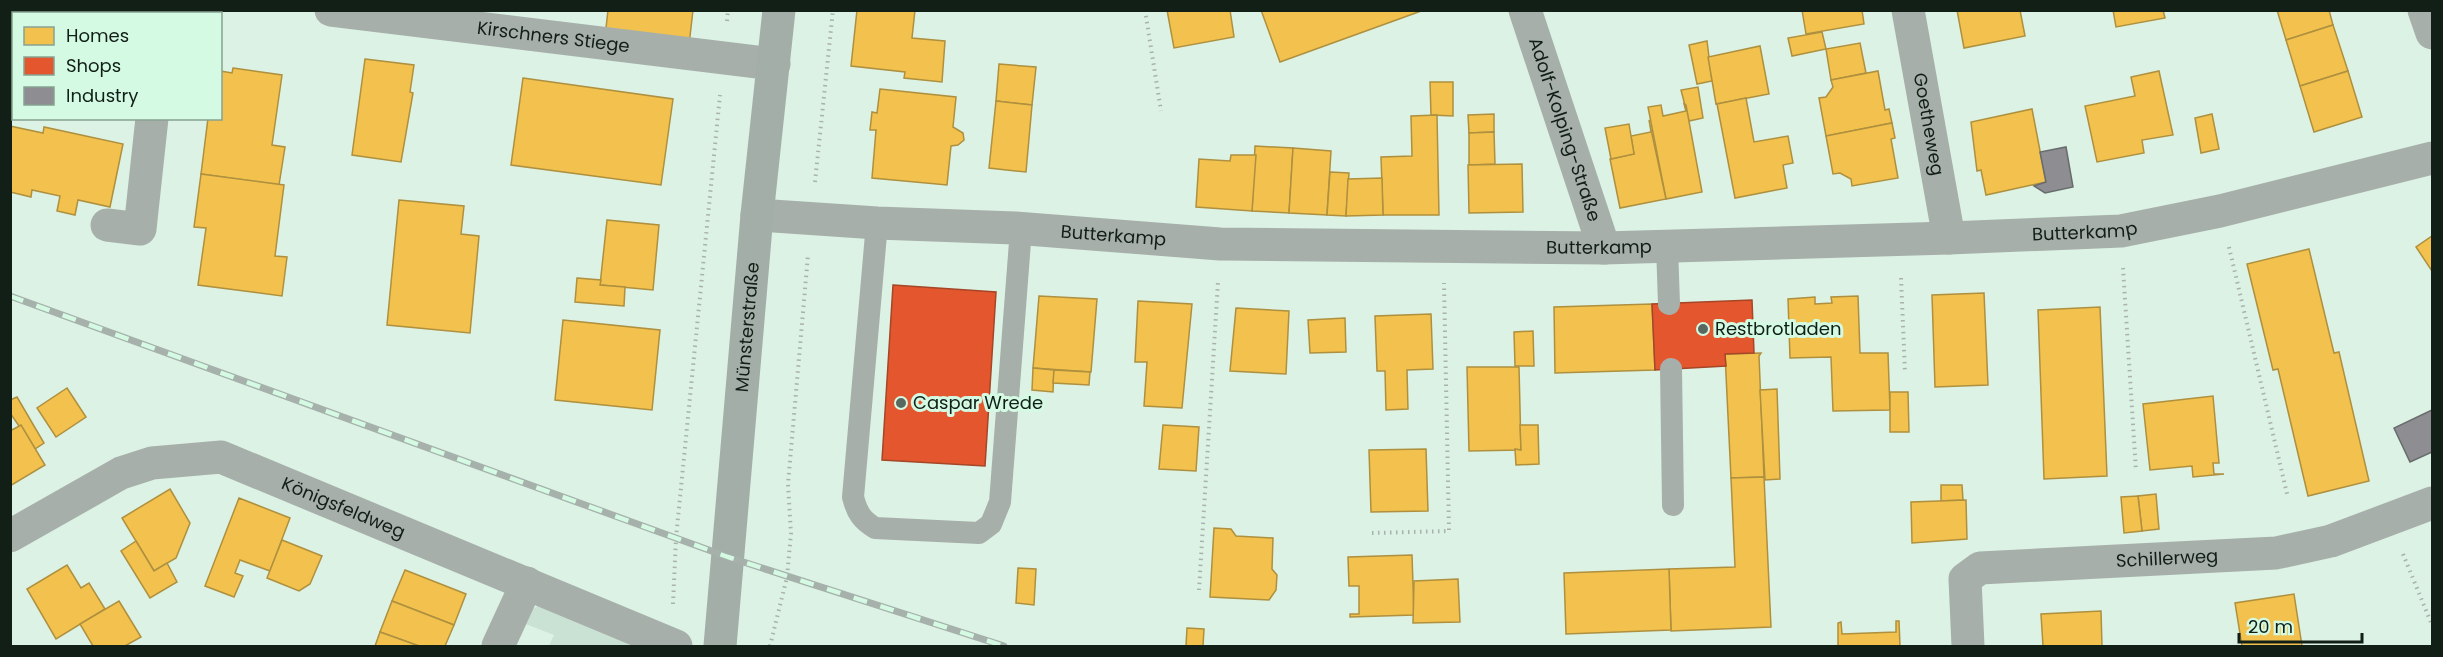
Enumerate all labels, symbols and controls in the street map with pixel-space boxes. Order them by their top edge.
legend [12,12,222,120]
street label: Kirschners Stiege [476,15,631,58]
text: Homes [66,23,129,48]
street label: Adolf-Kolping-Straße [1523,34,1607,225]
text: Shops [66,53,121,78]
street label: Goetheweg [1908,71,1951,178]
text: Industry [66,83,138,108]
street label: Butterkamp [2031,215,2140,247]
street label: Butterkamp [1060,219,1167,252]
street label: Butterkamp [1546,234,1652,260]
street label: Münsterstraße [729,261,765,393]
place label: Restbrotladen [1715,316,1841,341]
marker: Restbrotladen [1696,322,1710,336]
place label: Caspar Wrede [913,390,1043,415]
marker: Caspar Wrede [894,396,908,410]
street label: Königsfeldweg [278,471,409,544]
street label: Schillerweg [2115,543,2219,573]
scale bar [2239,606,2362,644]
text: 20 m [2248,614,2293,639]

